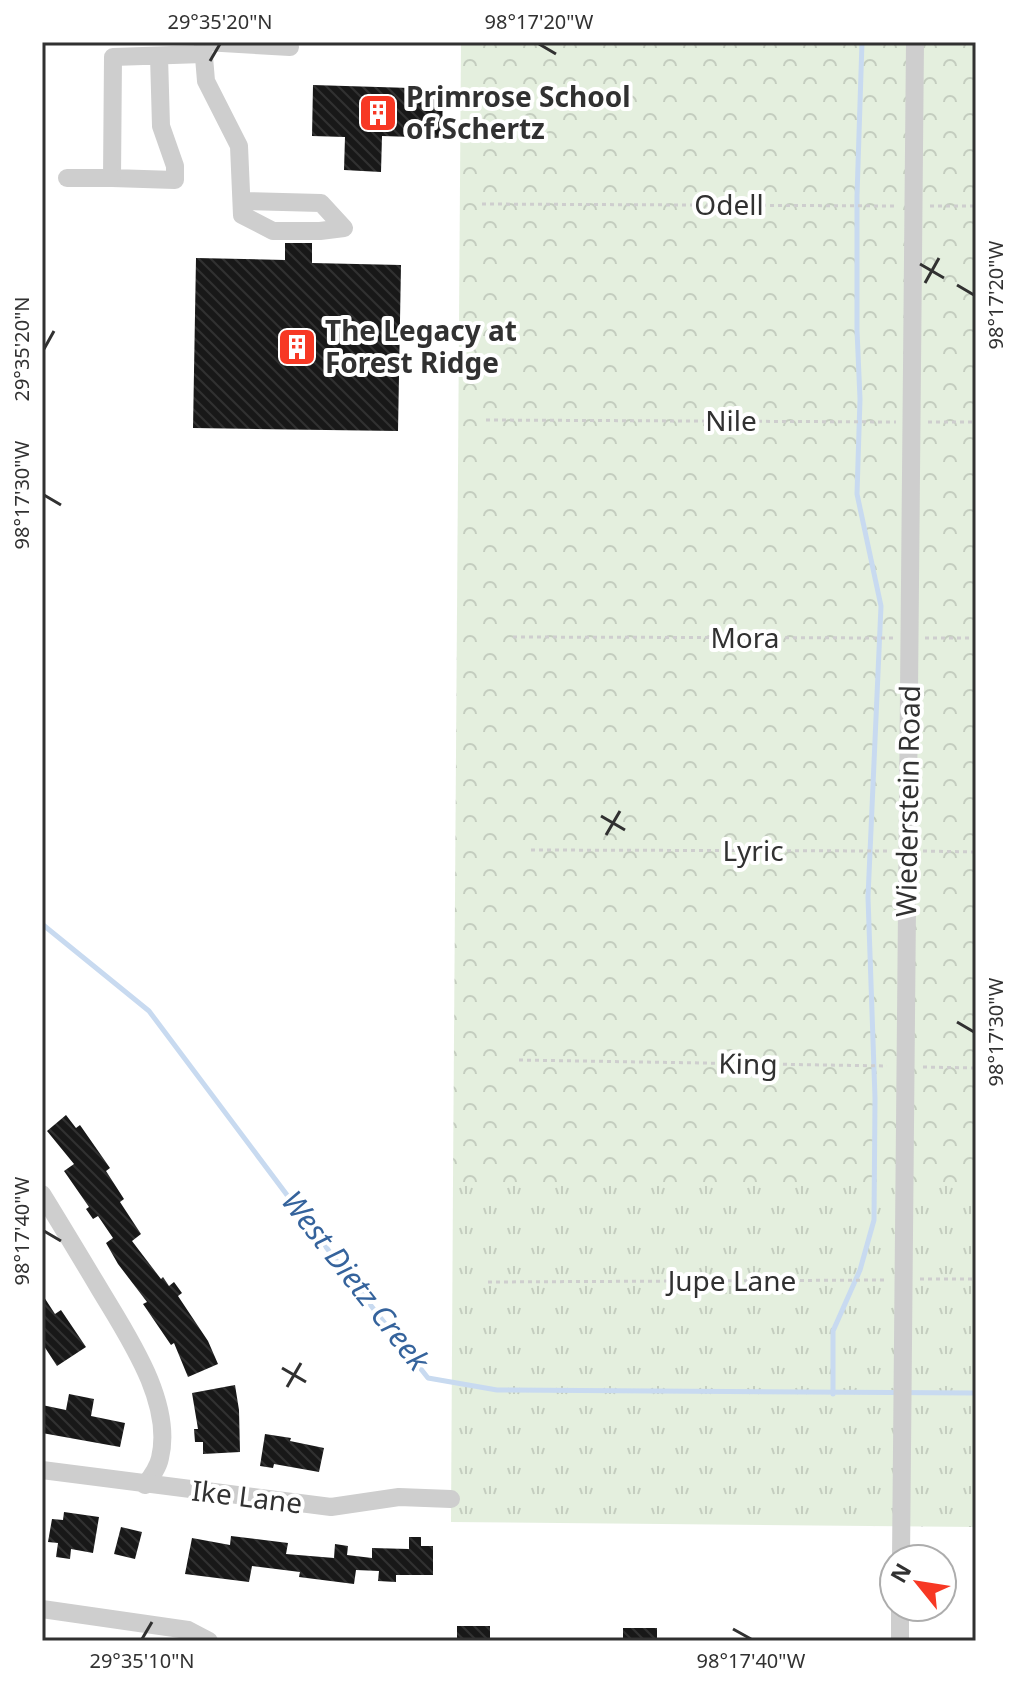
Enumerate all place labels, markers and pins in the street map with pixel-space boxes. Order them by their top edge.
place label: Primrose School of Schertz [406,77,631,147]
building icon: Primrose School of Schertz [357,92,399,134]
place label: The Legacy at Forest Ridge [325,311,517,381]
building icon: The Legacy at Forest Ridge [276,326,318,368]

